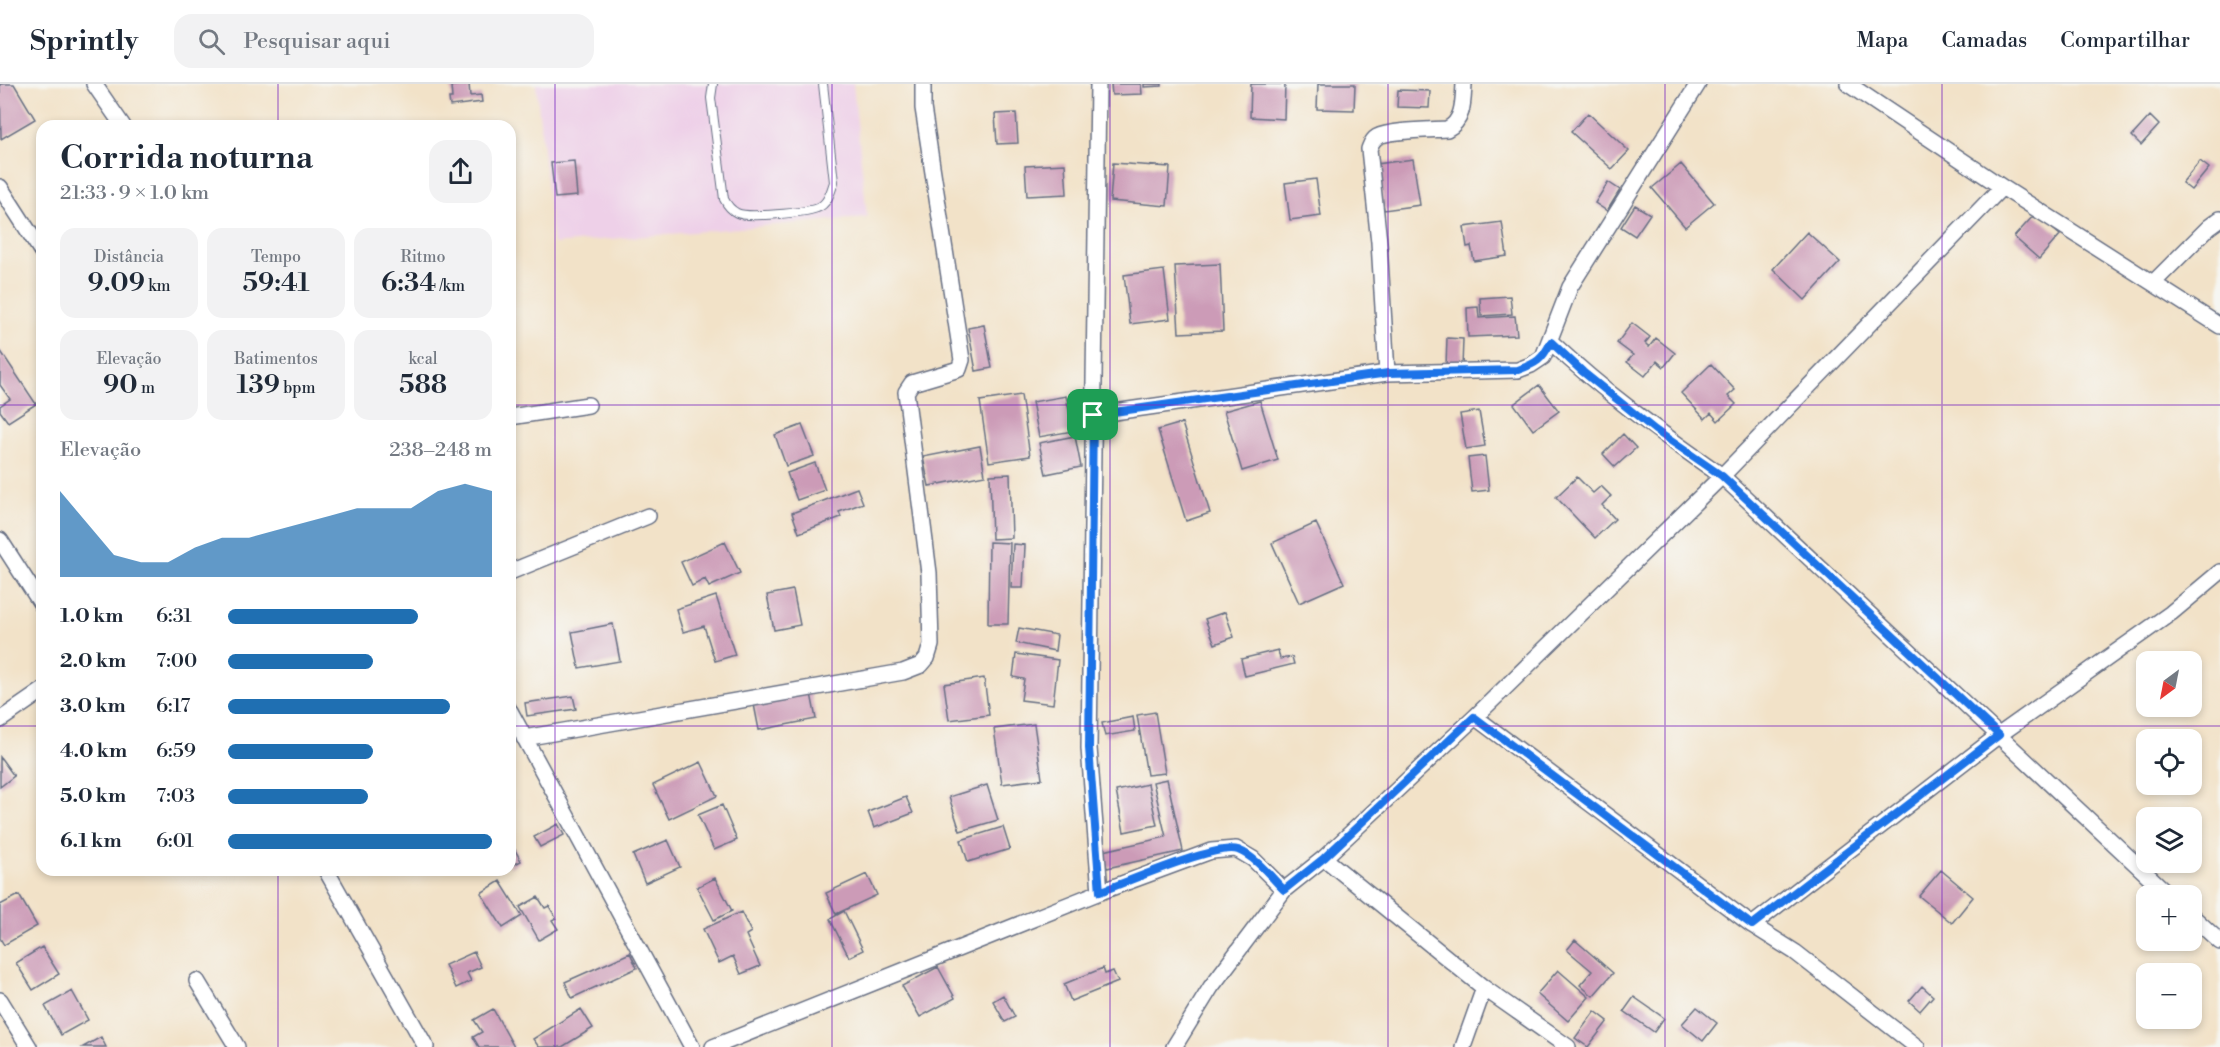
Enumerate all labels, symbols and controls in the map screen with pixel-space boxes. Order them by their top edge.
search box [174,14,594,68]
text: Sprintly [30,24,138,59]
icon: search [195,25,228,58]
text: Pesquisar aqui [243,28,391,55]
text: Mapa [1856,28,1908,54]
text: Camadas [1941,28,2027,54]
text: Compartilhar [2060,28,2190,54]
text: Corrida noturna [60,138,313,179]
button: share [429,140,492,203]
text: 21:33 · 9 × 1.0 km [60,181,209,206]
text: Distância [94,247,164,267]
text: Tempo [251,247,301,267]
text: Ritmo [401,247,445,267]
text: 9.09 [87,267,145,299]
text: 59:41 [242,267,310,299]
text: 6:34 [381,267,436,299]
text: km [145,276,171,296]
text: /km [436,276,465,296]
text: Elevação [97,349,161,369]
text: Batimentos [234,349,318,369]
text: kcal [408,349,438,369]
text: 90 [103,369,138,401]
text: 139 [236,369,280,401]
text: 588 [399,369,447,401]
text: m [138,378,155,398]
text: bpm [280,378,316,398]
pin [1067,389,1118,440]
icon: arrive [1076,398,1109,431]
text: Elevação [60,438,141,463]
text: 238–248 m [389,438,492,463]
text: 1.0 km [60,604,124,629]
text: 6:31 [156,604,192,629]
text: 2.0 km [60,649,126,674]
text: 7:00 [156,649,197,674]
north arrow [2136,651,2202,717]
map controls [2136,651,2202,1029]
text: 3.0 km [60,694,126,719]
text: 6:17 [156,694,190,719]
button: locate [2136,729,2202,795]
text: 4.0 km [60,739,127,764]
text: 6:59 [156,739,196,764]
text: 5.0 km [60,784,126,809]
text: 7:03 [156,784,195,809]
button: layers [2136,807,2202,873]
text: 6.1 km [60,829,122,854]
text: 6:01 [156,829,194,854]
button: + [2136,885,2202,951]
button: − [2136,963,2202,1029]

